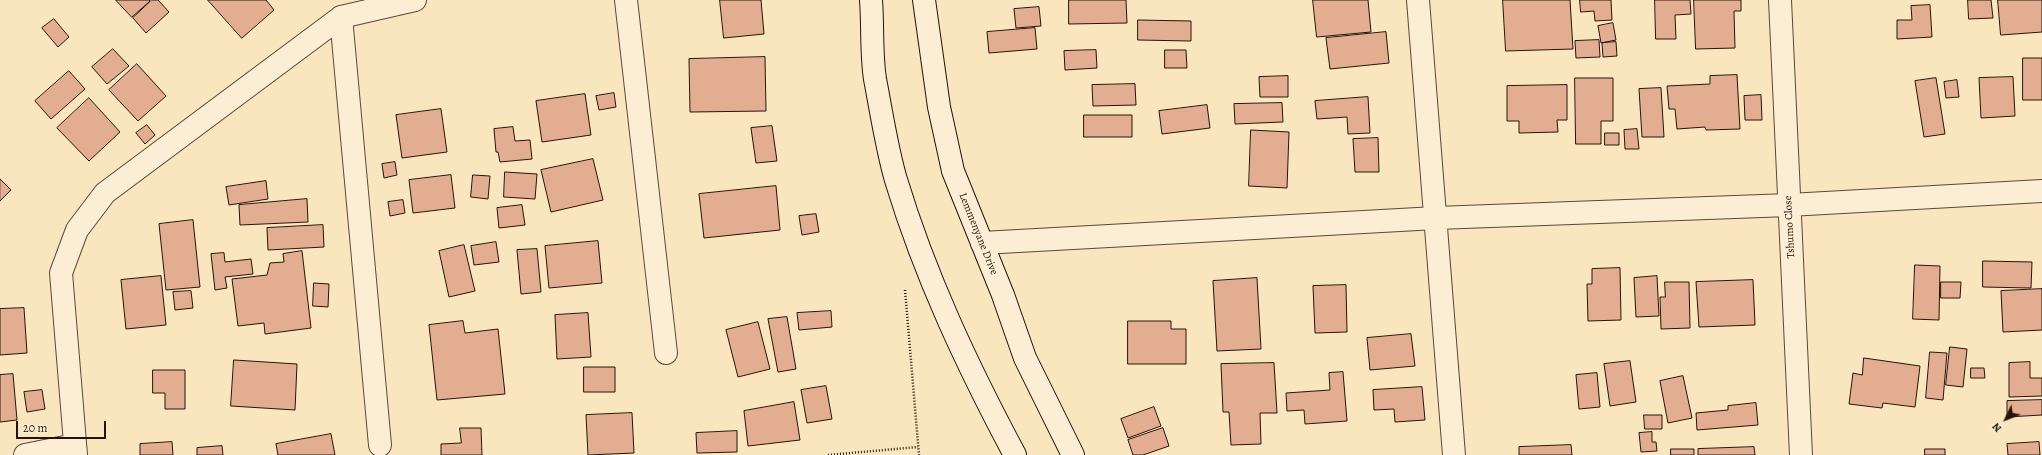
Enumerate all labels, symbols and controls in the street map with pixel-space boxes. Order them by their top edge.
street label: Lemmenyane Drive [956,191,1000,277]
street label: Tshumo Close [1782,195,1798,259]
north arrow [1986,399,2026,439]
scale bar [18,413,108,439]
text: N [1989,419,2005,436]
text: 20 m [23,420,47,436]

